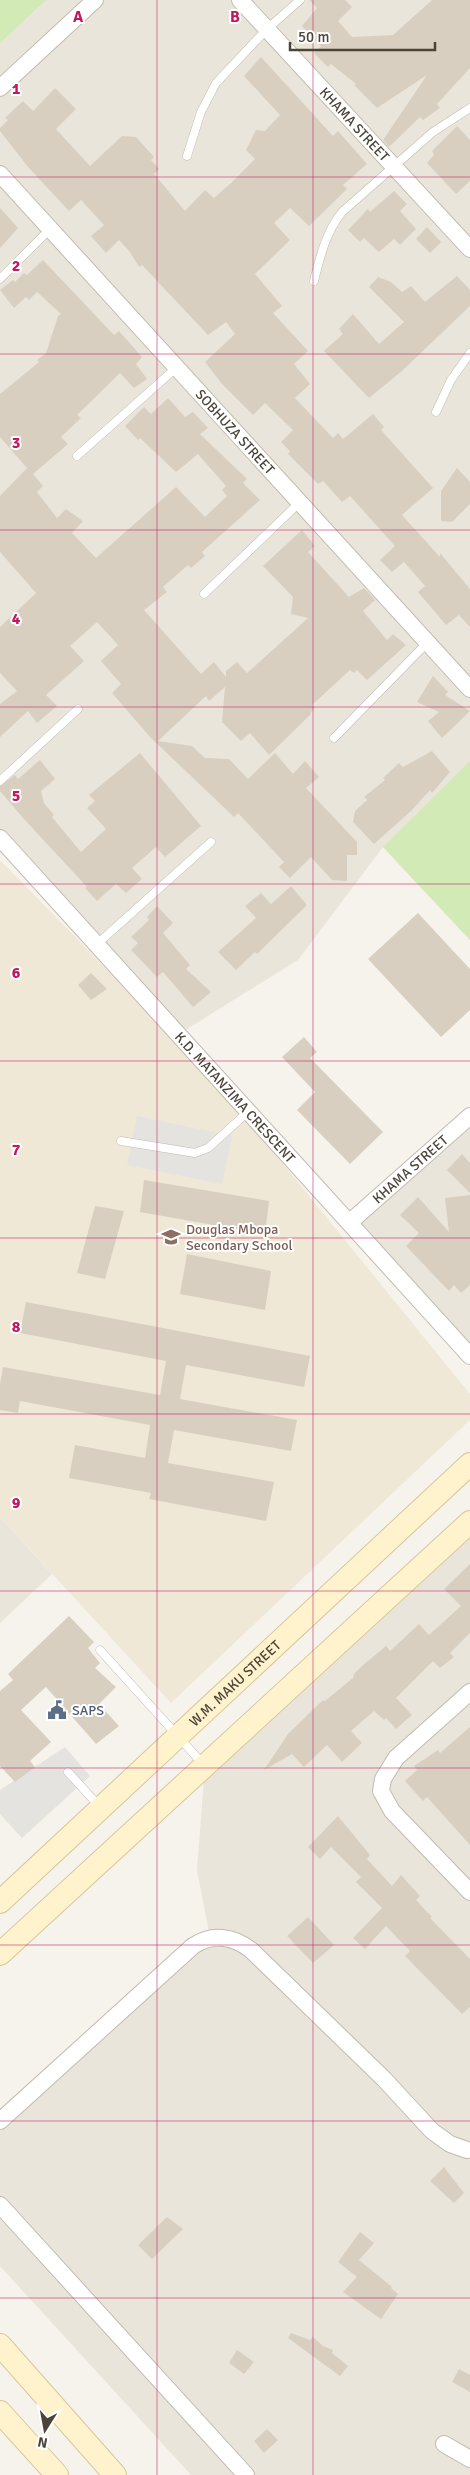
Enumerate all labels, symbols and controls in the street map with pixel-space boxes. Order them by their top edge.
text: A [73,7,84,27]
text: B [230,7,240,27]
scale bar [290,20,435,52]
text: 50 m [298,28,329,46]
text: 1 [12,79,21,99]
street label: KHAMA STREET [316,84,393,165]
text: 2 [12,256,20,276]
street label: SOBHUZA STREET [192,386,278,478]
text: 3 [12,433,20,453]
text: 4 [12,609,21,629]
text: 5 [12,786,20,806]
text: 6 [12,963,21,983]
street label: K.D. MATANZIMA CRESCENT [171,1029,299,1167]
street label: KHAMA STREET [369,1132,452,1207]
text: 7 [12,1140,21,1160]
place label: Douglas Mbopa Secondary School [186,1221,293,1254]
school or university icon: Douglas Mbopa Secondary School [160,1226,182,1248]
text: 8 [12,1317,21,1337]
text: 9 [12,1493,21,1513]
street label: W.M. MAKU STREET [186,1637,285,1730]
public building icon: SAPS [46,1699,68,1721]
place label: SAPS [72,1702,104,1719]
north arrow [20,2405,70,2455]
text: N [36,2433,49,2452]

